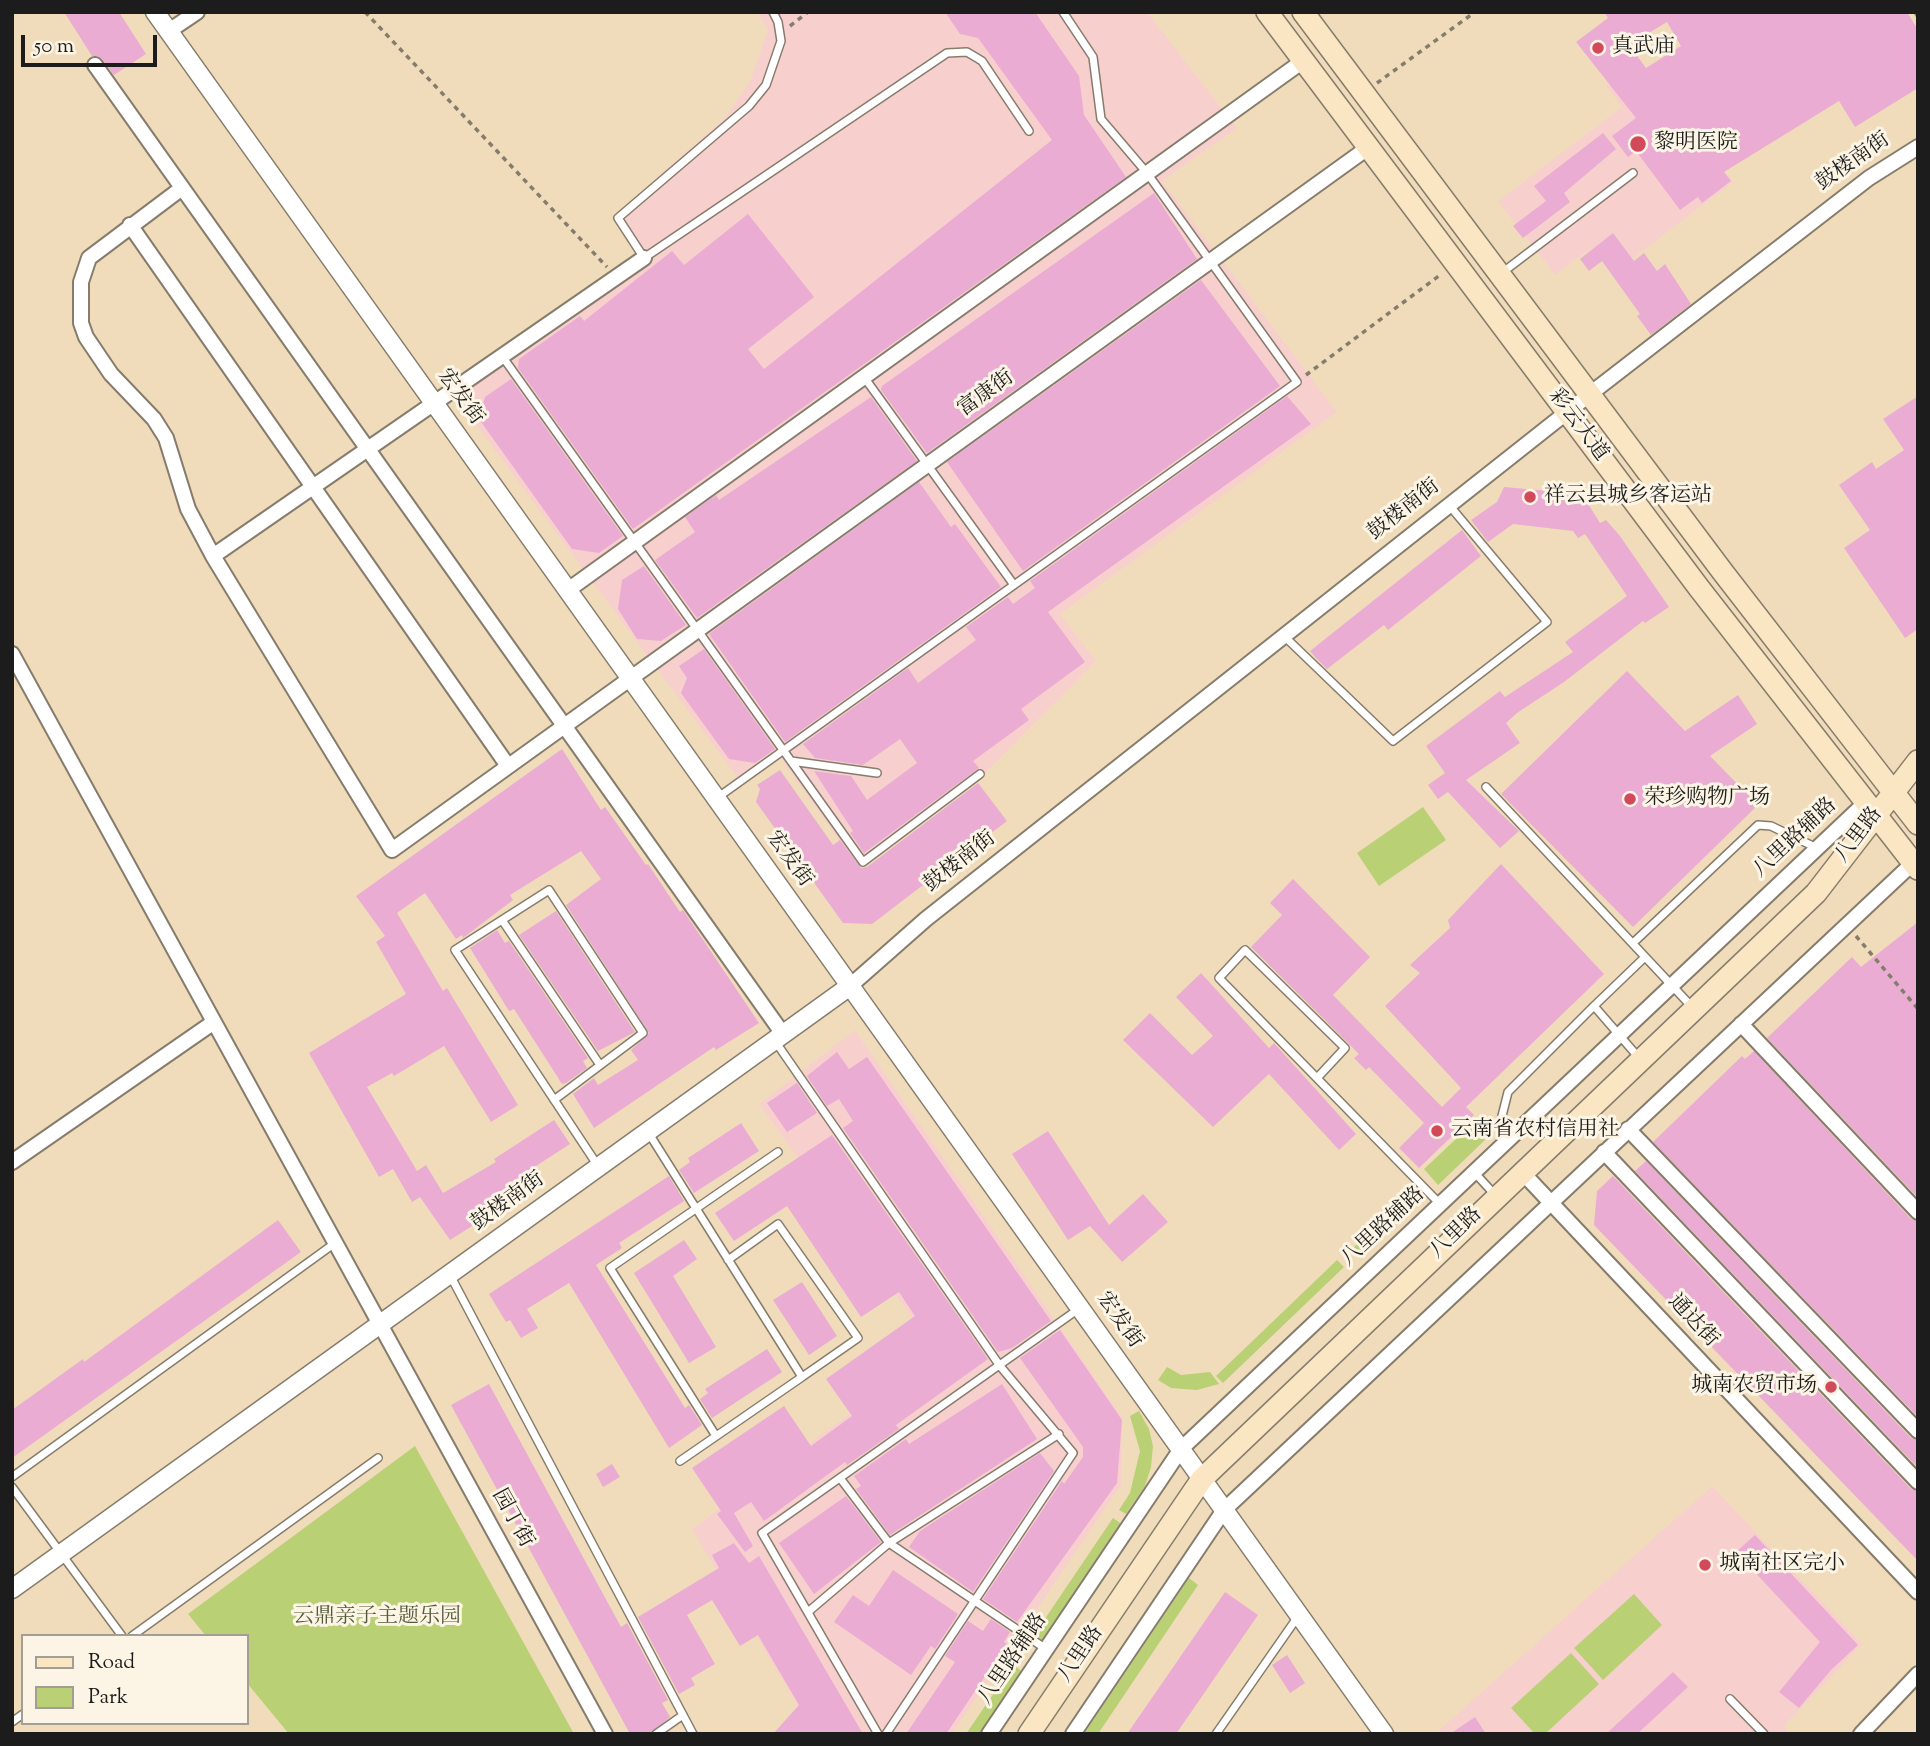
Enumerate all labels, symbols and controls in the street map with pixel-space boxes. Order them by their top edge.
scale bar [24,21,161,65]
text: 50 m [34,32,74,62]
place label: 真武庙 [1612,35,1675,61]
marker: 真武庙 [1590,40,1606,56]
street label: 鼓楼南街 [1812,129,1896,197]
place label: 黎明医院 [1654,131,1738,157]
marker: 黎明医院 [1628,134,1648,154]
street label: 宏发街 [430,365,488,431]
street label: 富康街 [954,366,1020,424]
street label: 彩云大道 [1542,385,1612,467]
street label: 鼓楼南街 [1364,475,1446,547]
place label: 祥云县城乡客运站 [1544,484,1712,510]
marker: 祥云县城乡客运站 [1522,489,1538,505]
place label: 荣珍购物广场 [1644,786,1770,812]
marker: 荣珍购物广场 [1622,791,1638,807]
street label: 八里路辅路 [1749,794,1843,884]
street label: 八里路 [1831,803,1889,869]
street label: 宏发街 [759,827,817,893]
street label: 鼓楼南街 [920,827,1002,899]
place label: 云南省农村信用社 [1451,1118,1619,1144]
marker: 云南省农村信用社 [1429,1123,1445,1139]
street label: 鼓楼南街 [468,1168,550,1238]
street label: 八里路辅路 [1337,1183,1431,1273]
street label: 八里路 [1426,1203,1488,1265]
street label: 宏发街 [1090,1288,1146,1354]
street label: 通达街 [1661,1290,1723,1354]
place label: 城南农贸市场 [1691,1374,1817,1400]
marker: 城南农贸市场 [1823,1379,1839,1395]
street label: 园丁街 [485,1485,537,1553]
place label: 城南社区完小 [1719,1552,1845,1578]
marker: 城南社区完小 [1697,1557,1713,1573]
park label: 云鼎亲子主题乐园 [293,1605,461,1631]
street label: 八里路辅路 [974,1609,1054,1711]
street label: 八里路 [1054,1622,1110,1688]
legend [21,1634,248,1725]
text: Road [88,1648,135,1678]
text: Park [88,1683,128,1713]

